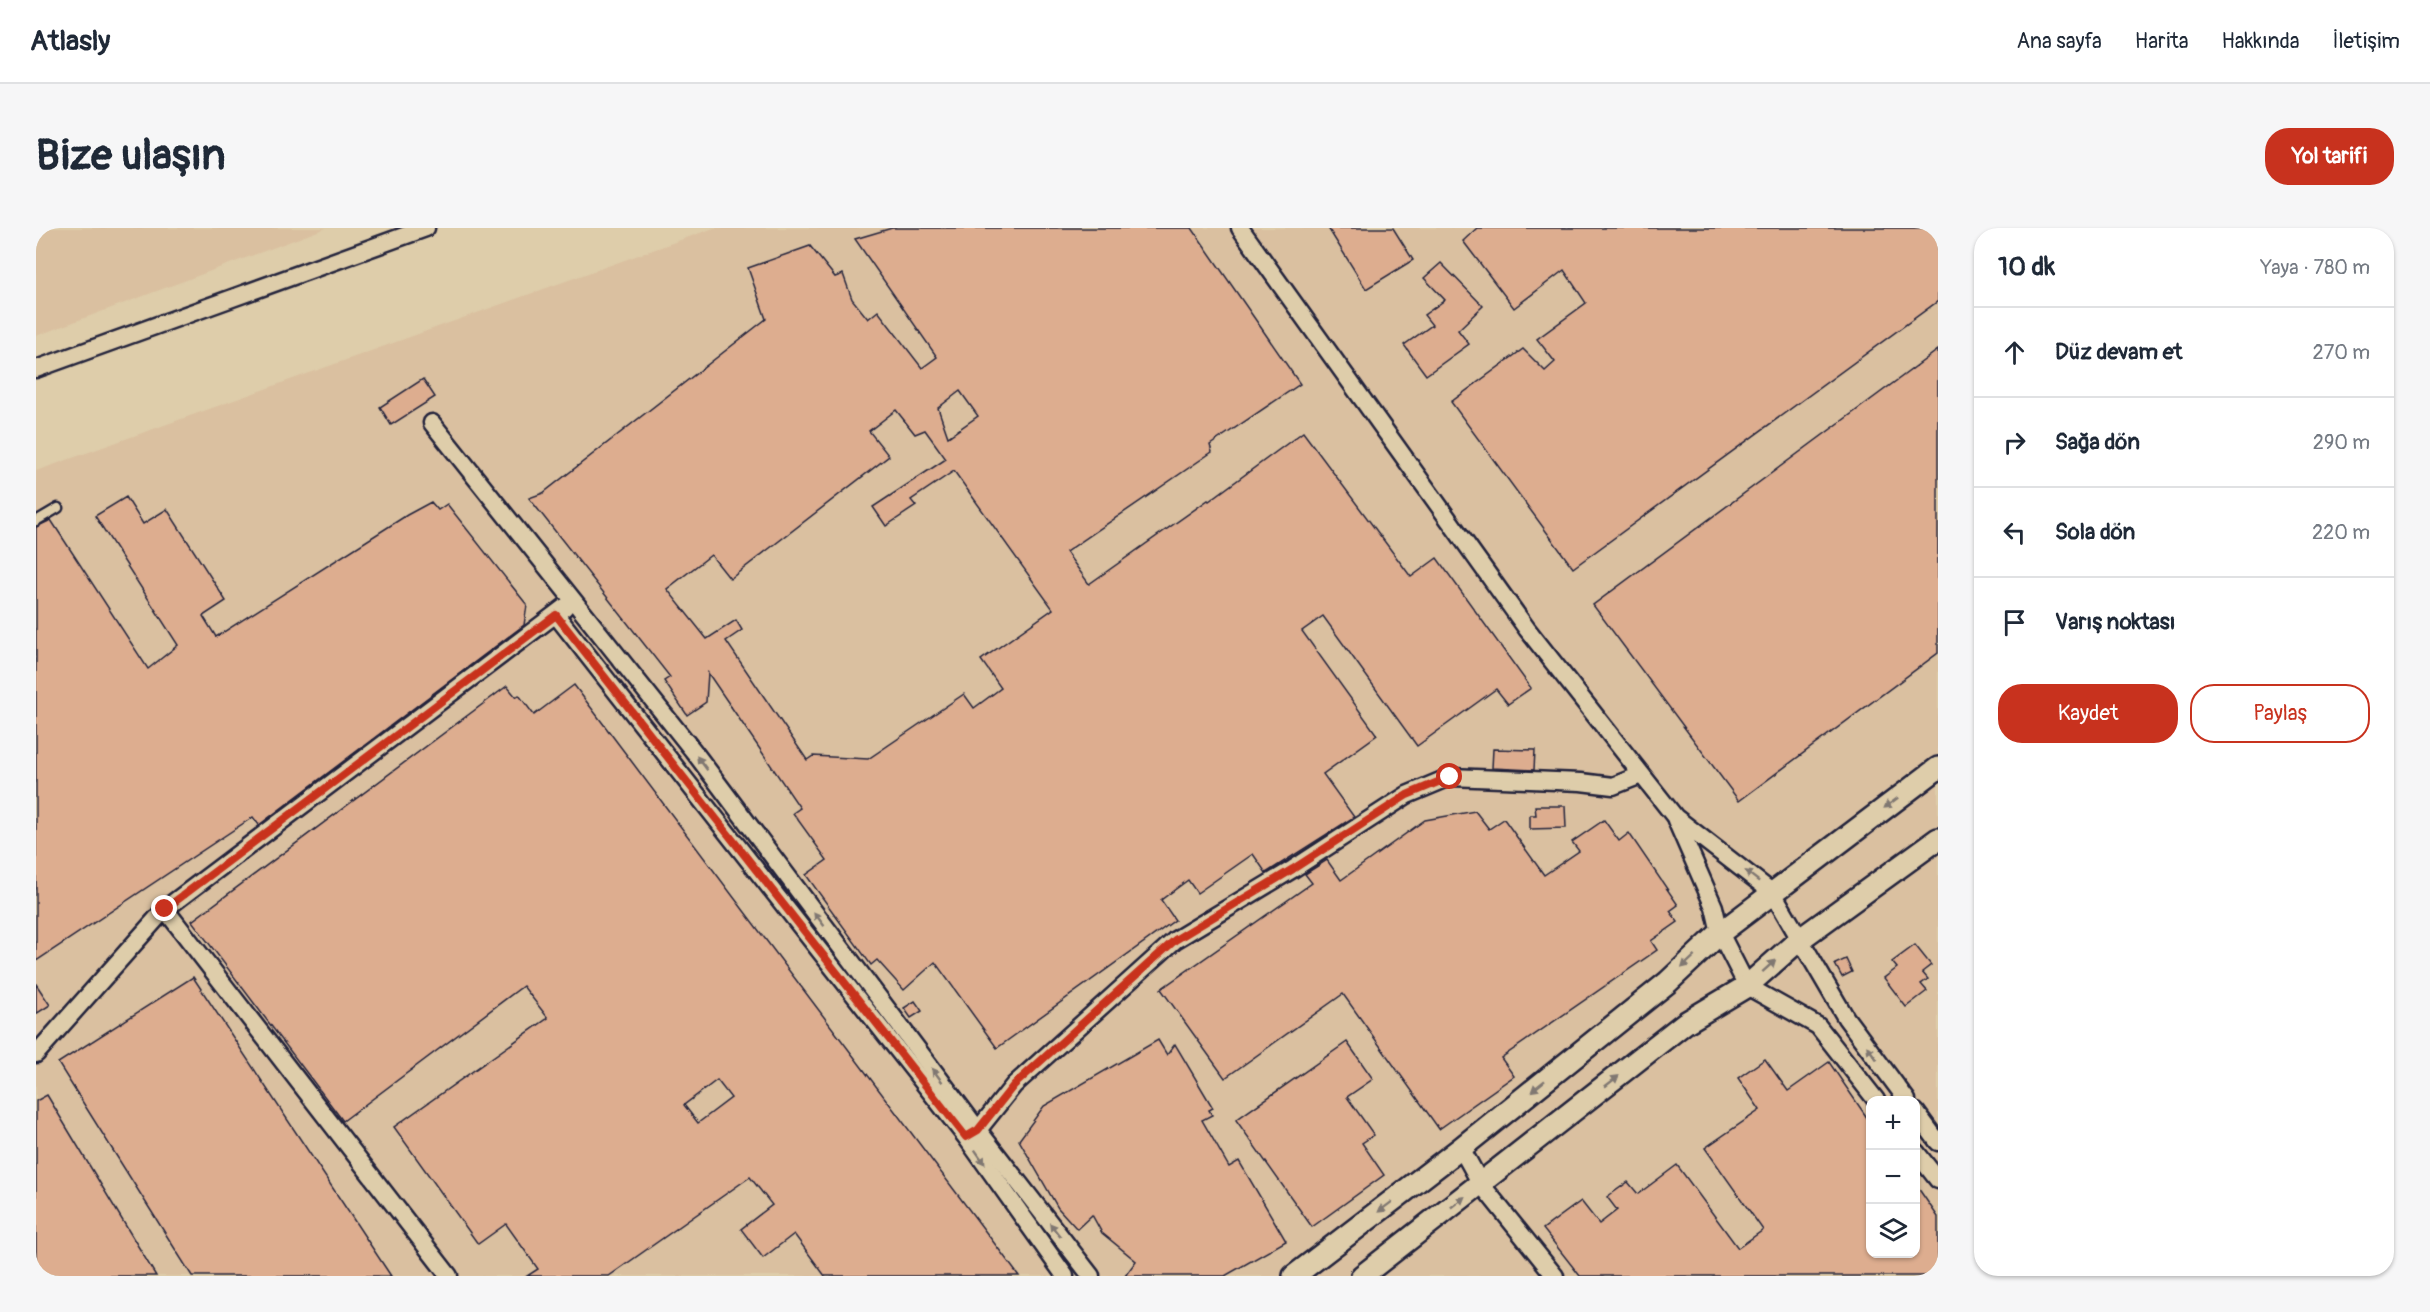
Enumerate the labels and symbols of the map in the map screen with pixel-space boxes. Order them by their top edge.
one-way arrow [697,756,709,771]
route start [1436,763,1462,789]
one-way arrow [1884,797,1899,809]
one-way arrow [1744,871,1759,883]
route end [151,895,177,921]
one-way arrow [814,912,826,927]
one-way arrow [1681,955,1696,969]
one-way arrow [1761,960,1777,973]
one-way arrow [1867,1046,1879,1061]
one-way arrow [931,1068,943,1083]
one-way arrow [1604,1075,1620,1088]
one-way arrow [1530,1080,1546,1093]
one-way arrow [974,1150,986,1165]
one-way arrow [1451,1196,1466,1208]
one-way arrow [1377,1200,1392,1212]
one-way arrow [1049,1222,1062,1238]

